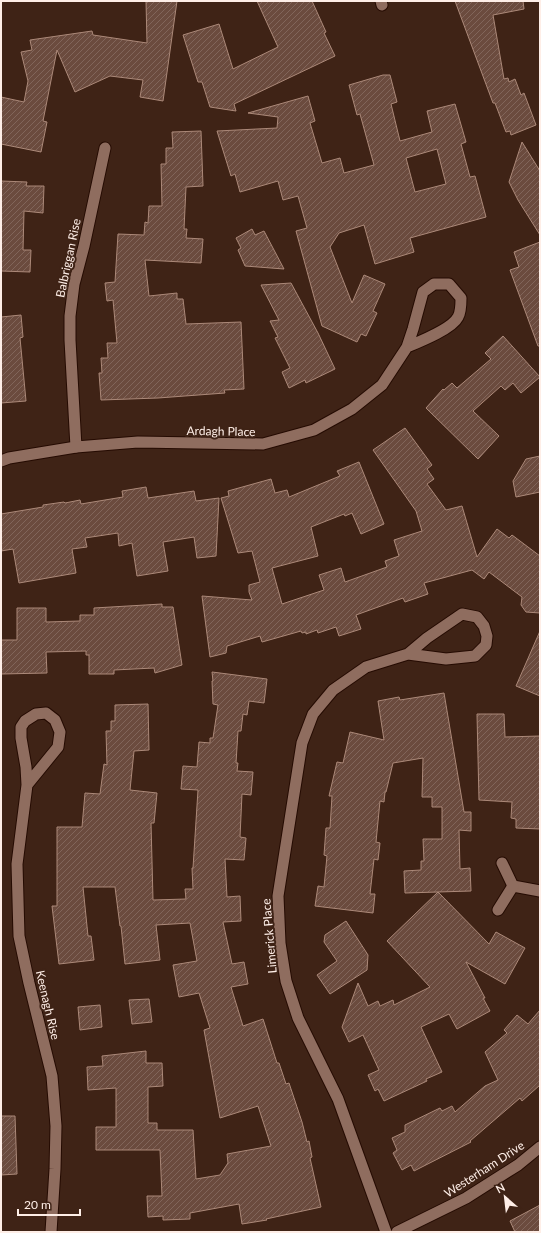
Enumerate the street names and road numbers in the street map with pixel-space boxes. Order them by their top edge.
street label: Balbriggan Rise [52,217,84,299]
street label: Ardagh Place [186,423,256,439]
street label: Limerick Place [258,898,280,974]
street label: Keenagh Rise [33,969,63,1041]
street label: Westerham Drive [441,1138,527,1200]

